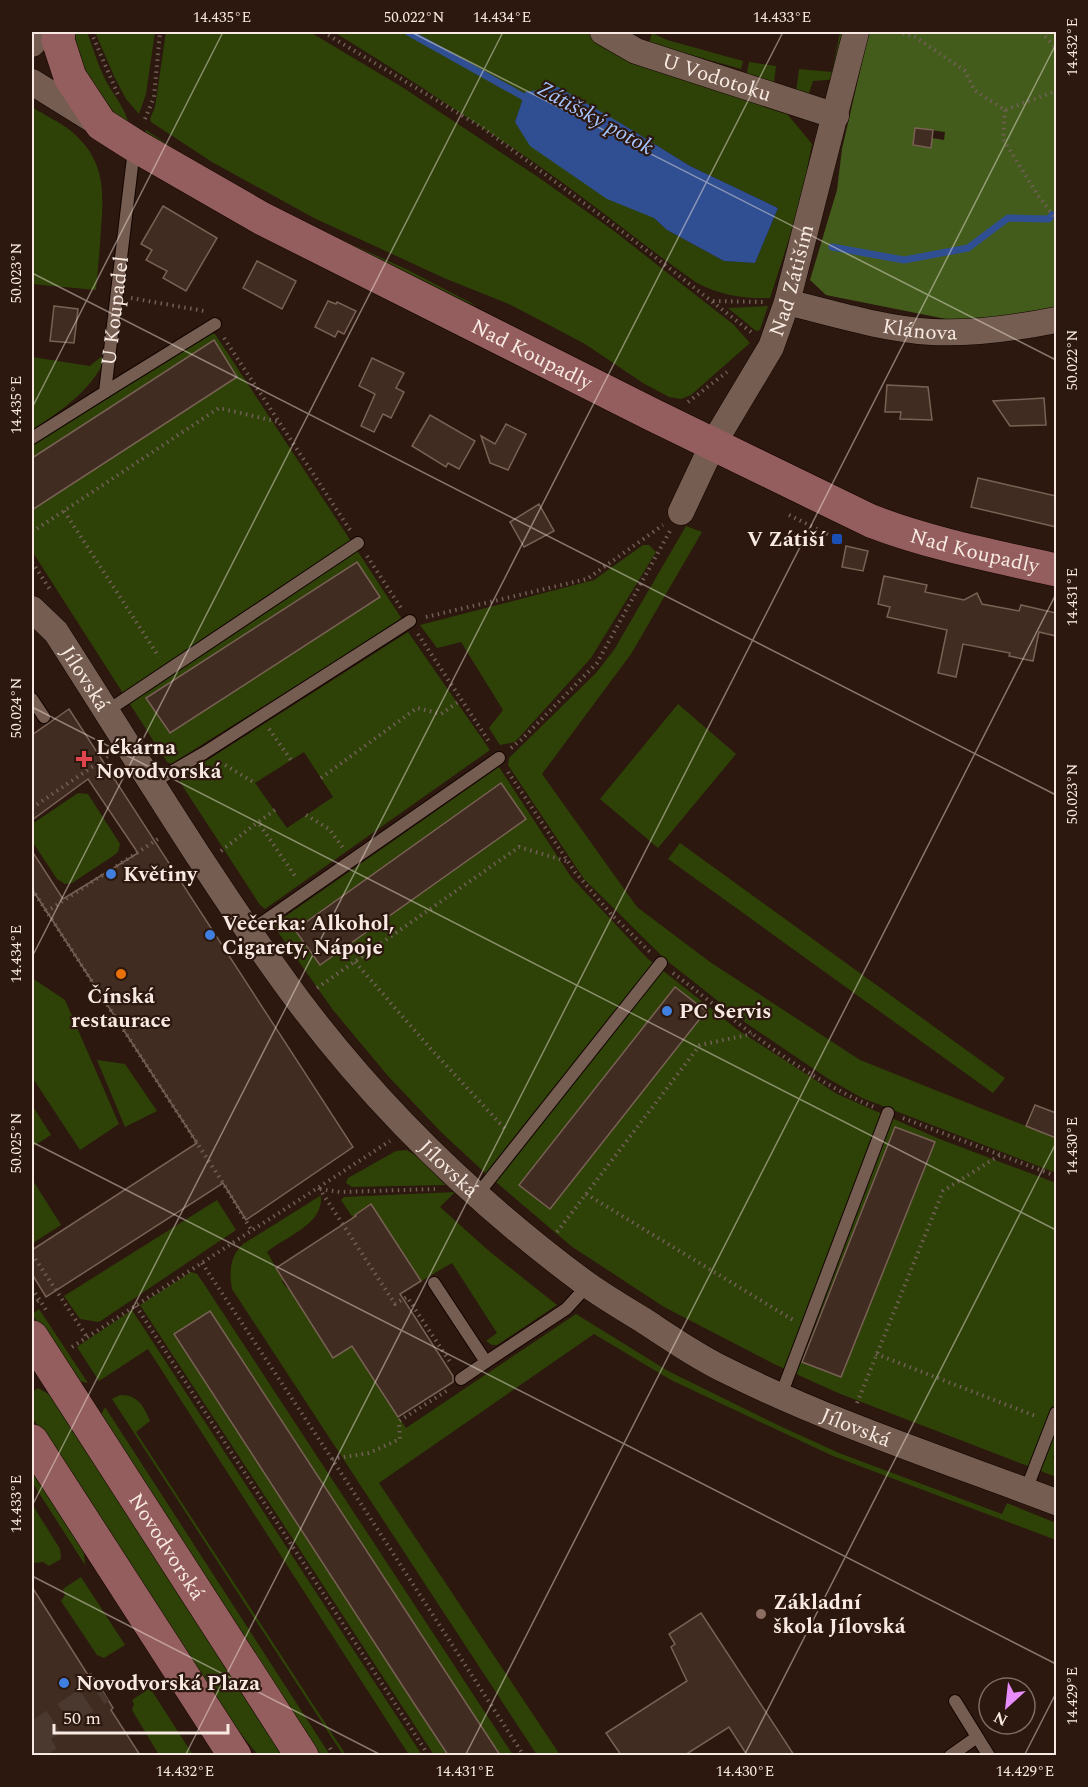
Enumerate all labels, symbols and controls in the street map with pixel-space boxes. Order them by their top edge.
text: 14.435°E [193,6,251,29]
text: 50.022°N [384,6,444,29]
text: 14.434°E [473,6,531,29]
text: 14.433°E [753,6,811,29]
text: 14.432°E [1061,18,1084,76]
street label: U Vodotoku [658,45,776,111]
water label: Zátišský potok [531,73,660,164]
street label: Nad Zátiším [761,221,823,341]
text: 50.023°N [5,243,28,303]
street label: U Koupadel [93,254,138,368]
street label: Nad Koupadly [465,311,598,399]
street label: Klánova [880,311,958,349]
text: 50.022°N [1061,330,1084,390]
text: 14.435°E [5,376,28,434]
street label: Nad Koupadly [906,520,1043,583]
place label: V Zátiší [747,524,826,556]
marker: V Zátiší [830,532,844,546]
text: 14.431°E [1061,568,1084,626]
street label: Jílovská [52,639,118,719]
text: 50.024°N [5,678,28,738]
place label: Lékárna Novodvorská [96,732,222,788]
marker: Lékárna Novodvorská [77,752,91,766]
text: 50.023°N [1061,764,1084,824]
place label: Květiny [123,859,198,891]
marker: Květiny [104,867,118,881]
place label: Večerka: Alkohol, Cigarety, Nápoje [222,908,395,964]
text: 14.434°E [5,925,28,983]
marker: Večerka: Alkohol, Cigarety, Nápoje [203,928,217,942]
marker: Čínská restaurace [114,967,128,981]
place label: Čínská restaurace [71,981,171,1037]
place label: PC Servis [679,996,771,1028]
marker: PC Servis [660,1004,674,1018]
text: 50.025°N [5,1113,28,1173]
text: 14.430°E [1061,1117,1084,1175]
street label: Jílovská [410,1132,486,1206]
street label: Jílovská [815,1400,896,1457]
text: 14.433°E [5,1475,28,1533]
street label: Novodvorská [120,1487,213,1607]
place label: Základní škola Jílovská [773,1587,906,1643]
marker: Základní škola Jílovská [754,1607,768,1621]
text: 14.429°E [1061,1667,1084,1725]
place label: Novodvorská Plaza [76,1668,260,1700]
marker: Novodvorská Plaza [57,1676,71,1690]
north arrow [977,1676,1037,1736]
scale bar [54,1697,228,1735]
text: 50 m [63,1705,101,1732]
text: N [989,1705,1012,1732]
text: 14.432°E [156,1760,214,1783]
text: 14.431°E [436,1760,494,1783]
text: 14.430°E [716,1760,774,1783]
text: 14.429°E [996,1760,1054,1783]

